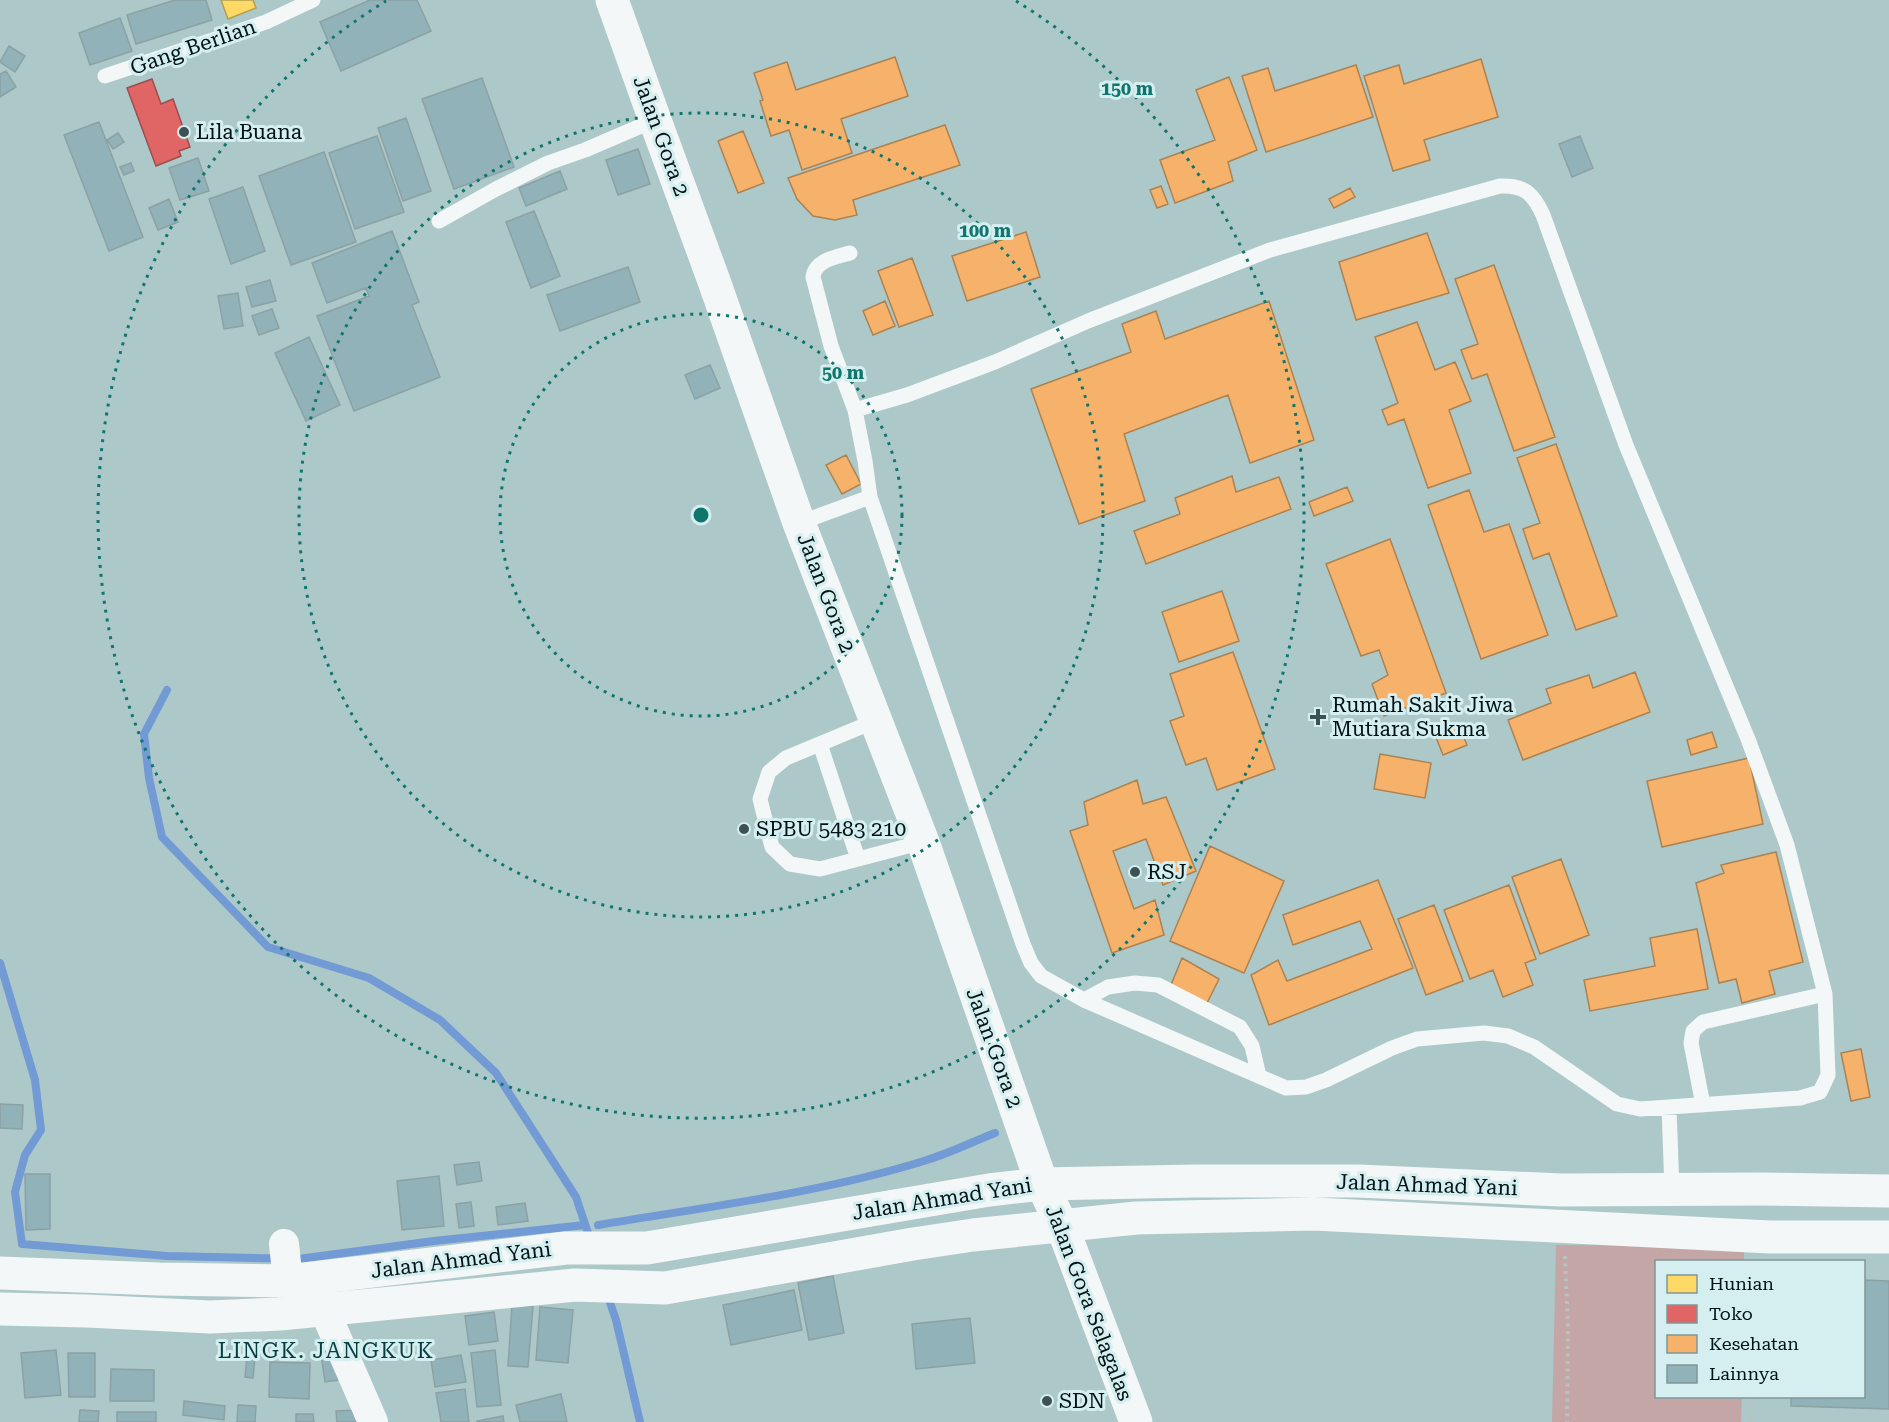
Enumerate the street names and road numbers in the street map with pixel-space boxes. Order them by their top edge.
street label: Gang Berlian [127,14,259,80]
street label: Jalan Gora 2 [628,73,694,199]
street label: Jalan Gora 2 [792,530,860,656]
street label: Jalan Gora 2 [961,985,1027,1111]
street label: Jalan Ahmad Yani [1336,1170,1518,1200]
street label: Jalan Ahmad Yani [850,1173,1034,1225]
street label: Jalan Gora Selagalas [1041,1202,1137,1404]
street label: Jalan Ahmad Yani [369,1237,553,1283]

